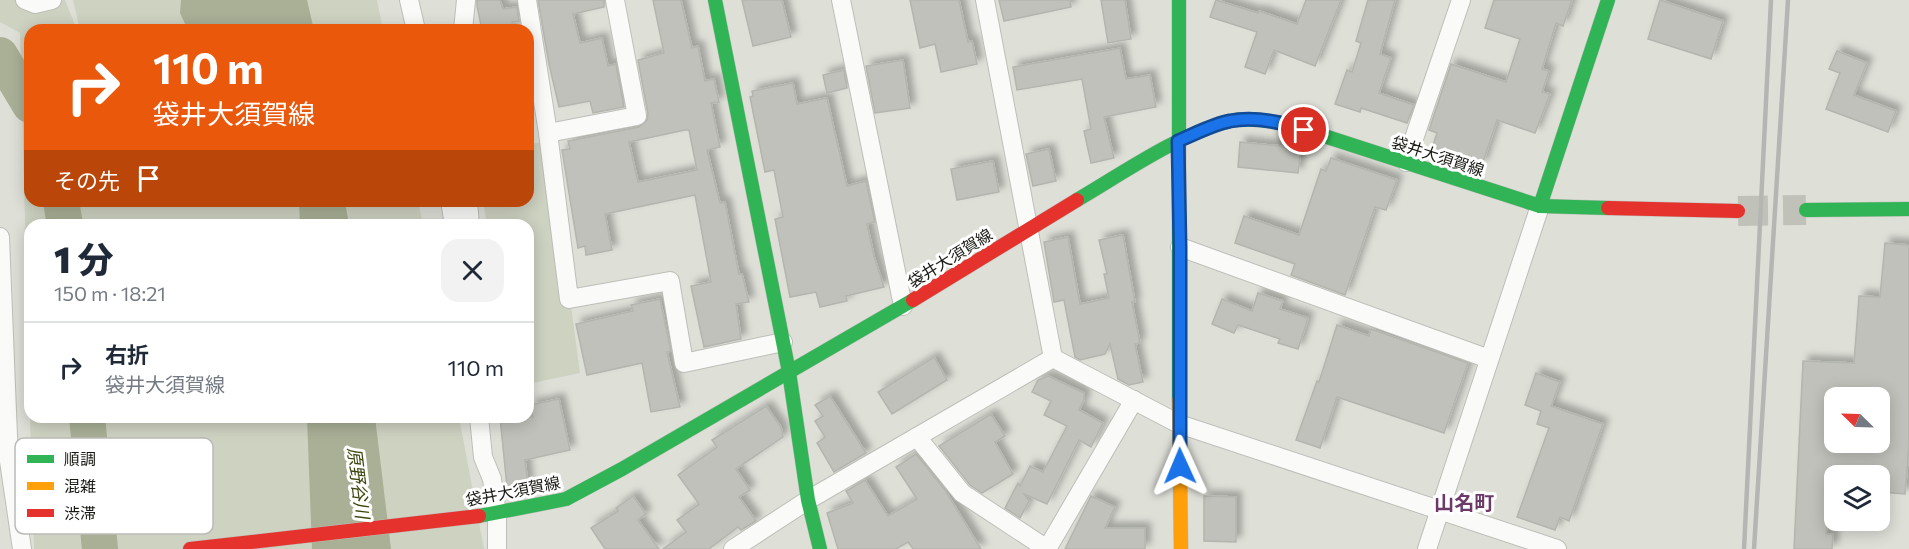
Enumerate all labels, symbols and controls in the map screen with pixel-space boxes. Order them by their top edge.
text: 110 m [153,41,264,93]
icon: right [54,48,132,126]
text: 袋井大須賀線 [153,97,315,130]
pin [1278,104,1329,155]
icon: arrive [1287,113,1320,146]
street label: 袋井大須賀線 [1390,132,1487,179]
icon: arrive [132,162,165,195]
text: その先 [54,167,120,194]
street label: 袋井大須賀線 [904,224,995,291]
text: 1 分 [54,236,114,280]
button: close [441,239,504,302]
text: 150 m · 18:21 [54,281,166,305]
text: 右折 [105,341,149,368]
icon: right [54,351,87,384]
text: 110 m [447,354,504,381]
text: 袋井大須賀線 [105,372,225,396]
north arrow [1824,387,1890,453]
map controls [1824,387,1890,531]
position arrow [1148,434,1212,498]
legend [15,438,213,534]
water label: 原野谷川 [344,446,375,522]
text: 順調 [64,449,96,468]
button: layers [1824,465,1890,531]
street label: 袋井大須賀線 [464,472,562,509]
text: 混雑 [64,476,96,495]
district label: 山名町 [1434,490,1494,514]
text: 渋滞 [64,503,96,522]

